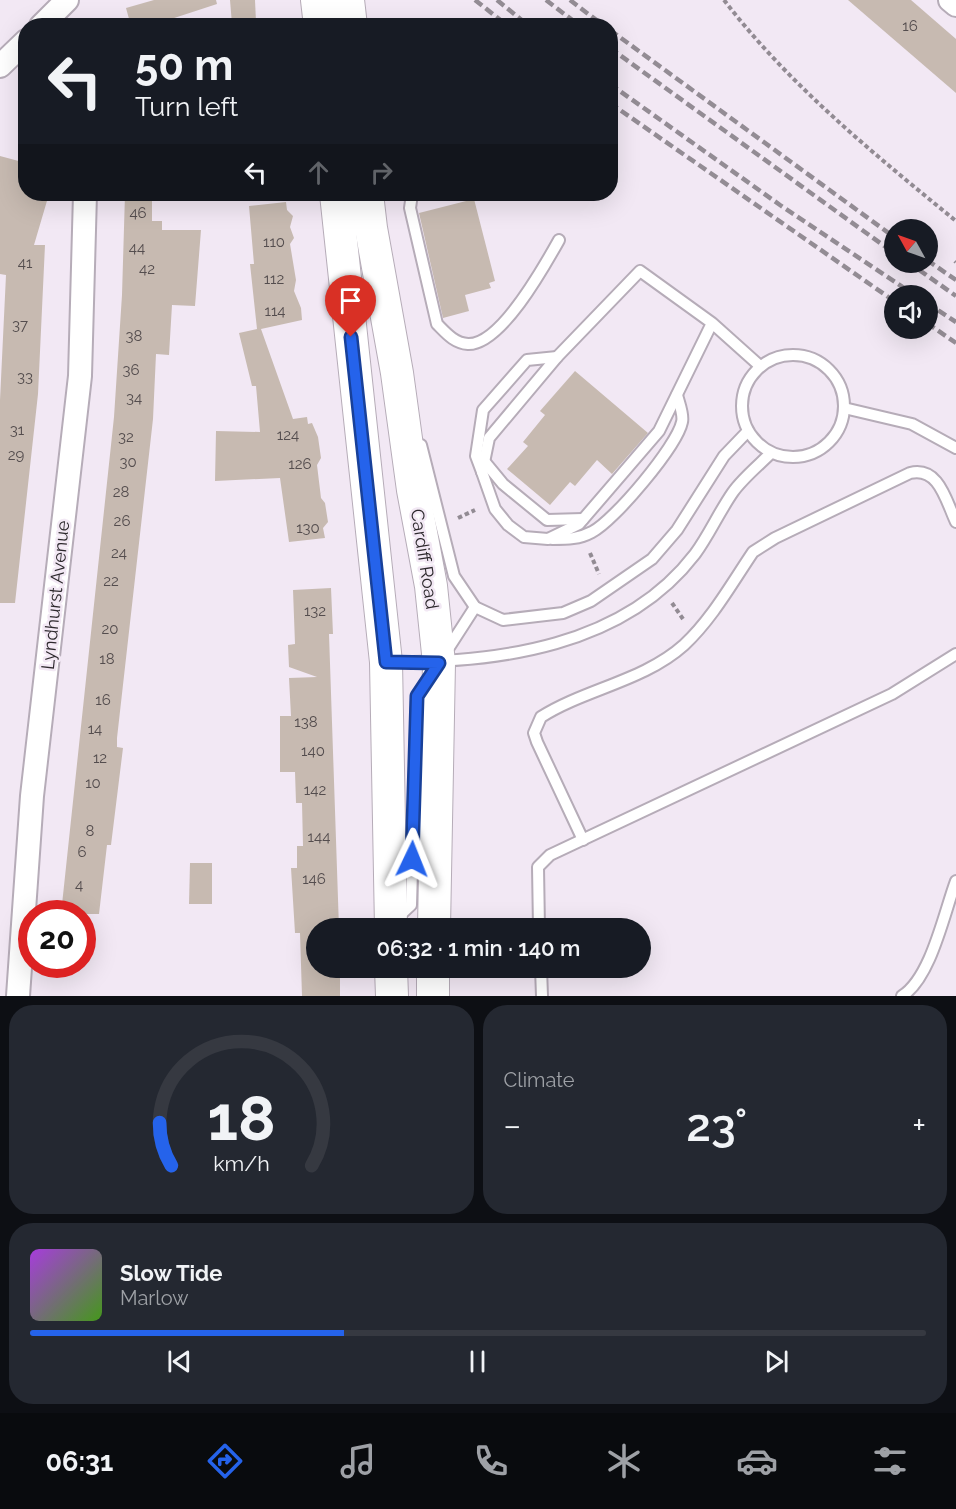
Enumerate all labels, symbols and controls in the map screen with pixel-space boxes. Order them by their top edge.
house number: 16 [902,17,918,35]
text: 50 m [135,41,233,90]
icon: left [36,42,114,120]
text: Turn left [135,91,238,122]
icon: left [239,156,272,189]
icon: ahead [302,156,335,189]
icon: right [365,156,398,189]
house number: 46 [129,204,147,222]
north arrow [884,219,938,273]
map controls [884,219,938,339]
house number: 110 [263,233,285,251]
house number: 44 [129,239,145,257]
house number: 41 [18,254,33,272]
house number: 42 [139,260,155,278]
house number: 112 [264,270,285,288]
pin [325,275,376,337]
icon: arrive [334,284,367,317]
button: sound [884,285,938,339]
house number: 114 [264,302,286,320]
house number: 37 [12,316,28,334]
house number: 38 [126,327,143,345]
house number: 36 [122,361,140,379]
house number: 33 [17,368,33,386]
house number: 34 [126,389,142,407]
house number: 31 [10,421,25,439]
house number: 124 [277,426,299,444]
house number: 32 [118,428,134,446]
house number: 29 [8,446,25,464]
house number: 30 [119,453,137,471]
house number: 126 [288,455,312,473]
house number: 28 [113,483,129,501]
street label: Cardiff Road [407,507,443,611]
house number: 26 [114,512,130,530]
street label: Lyndhurst Avenue [37,519,73,671]
house number: 130 [296,519,320,537]
house number: 24 [111,544,127,562]
house number: 22 [103,572,119,590]
house number: 132 [304,602,326,620]
house number: 20 [102,620,119,638]
house number: 18 [99,650,115,668]
house number: 16 [95,691,111,709]
house number: 138 [294,713,318,731]
house number: 14 [88,720,102,738]
house number: 140 [301,742,325,760]
house number: 12 [93,749,107,767]
house number: 10 [85,774,101,792]
house number: 142 [304,781,326,799]
house number: 8 [86,822,95,840]
position arrow [380,827,444,891]
house number: 144 [308,828,330,846]
house number: 6 [77,843,87,861]
house number: 146 [302,870,326,888]
house number: 4 [75,876,83,894]
speed limit sign: 20 [18,900,96,978]
text: 06:32 · 1 min · 140 m [377,935,580,961]
text: Climate [504,1068,575,1092]
text: 18 [207,1081,276,1155]
text: 23° [686,1099,747,1152]
text: − [504,1106,521,1145]
text: + [912,1106,926,1145]
text: km/h [213,1152,270,1177]
text: Slow Tide [120,1260,222,1286]
text: Marlow [120,1286,189,1310]
icon: previous [163,1345,196,1378]
icon: pause [461,1345,494,1378]
icon: next [760,1345,793,1378]
icon: directions [204,1440,246,1482]
icon: music [337,1440,379,1482]
icon: phone [470,1440,512,1482]
icon: climate [603,1440,645,1482]
icon: car [736,1440,778,1482]
icon: filters [869,1440,911,1482]
text: 06:31 [45,1446,113,1477]

